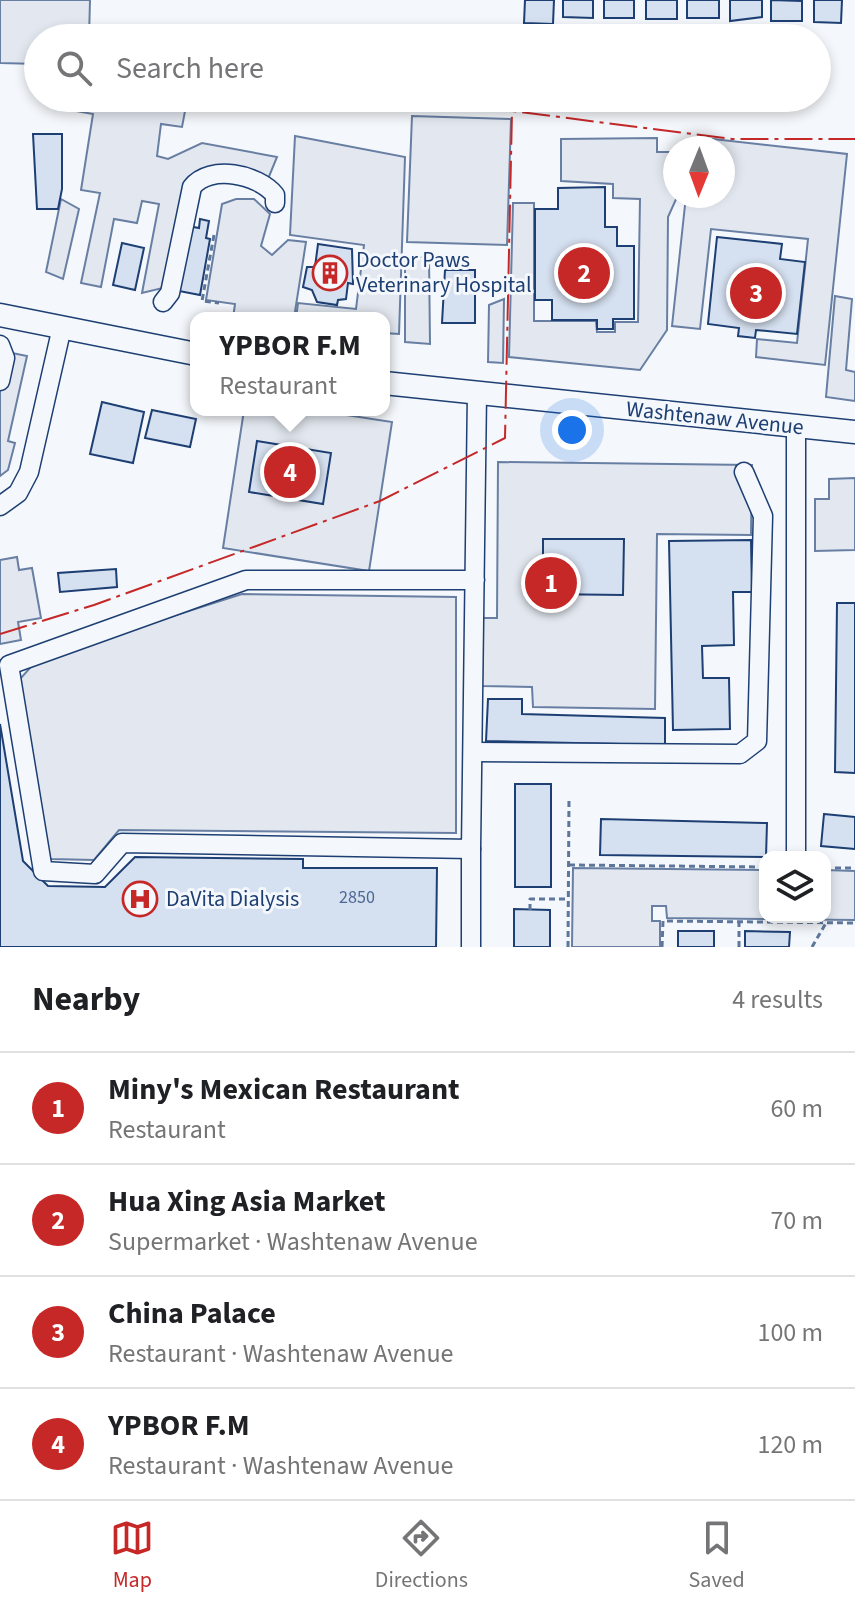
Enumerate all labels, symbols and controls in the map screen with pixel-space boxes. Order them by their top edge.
search box [24,24,831,112]
icon: search [52,46,96,90]
text: Search here [116,47,264,90]
north arrow [663,136,735,208]
pin: 2 [558,243,610,303]
place label: Doctor Paws Veterinary Hospital [356,244,532,301]
building icon: Doctor Paws Veterinary Hospital [311,254,349,292]
pin: 3 [730,263,782,323]
popup [190,312,390,416]
text: YPBOR F.M [219,324,361,367]
text: Restaurant [219,367,337,404]
street label: Washtenaw Avenue [625,393,805,443]
your location [552,410,592,450]
pin: 4 [264,442,316,502]
pin: 1 [525,553,577,613]
map controls [759,851,831,923]
button: layers [759,851,831,923]
hospital icon: DaVita Dialysis [121,880,159,918]
place label: DaVita Dialysis [166,883,299,915]
house number: 2850 [339,885,375,910]
text: Nearby [32,975,140,1024]
text: 4 results [732,981,823,1018]
text: Miny's Mexican Restaurant [108,1068,460,1111]
text: 1 [51,1090,65,1127]
text: 60 m [770,1090,823,1127]
text: Restaurant [108,1111,226,1148]
text: Hua Xing Asia Market [108,1180,385,1223]
text: 2 [51,1202,65,1239]
text: 70 m [770,1202,823,1239]
text: Supermarket · Washtenaw Avenue [108,1223,478,1260]
text: China Palace [108,1292,276,1335]
text: 3 [51,1314,65,1351]
text: 100 m [757,1314,823,1351]
text: Restaurant · Washtenaw Avenue [108,1335,454,1372]
text: YPBOR F.M [108,1404,250,1447]
text: 4 [51,1426,65,1463]
text: 120 m [757,1426,823,1463]
text: Restaurant · Washtenaw Avenue [108,1447,454,1484]
tab: Map [110,1516,154,1596]
tab: Directions [375,1516,468,1596]
tab: Saved [689,1516,745,1596]

